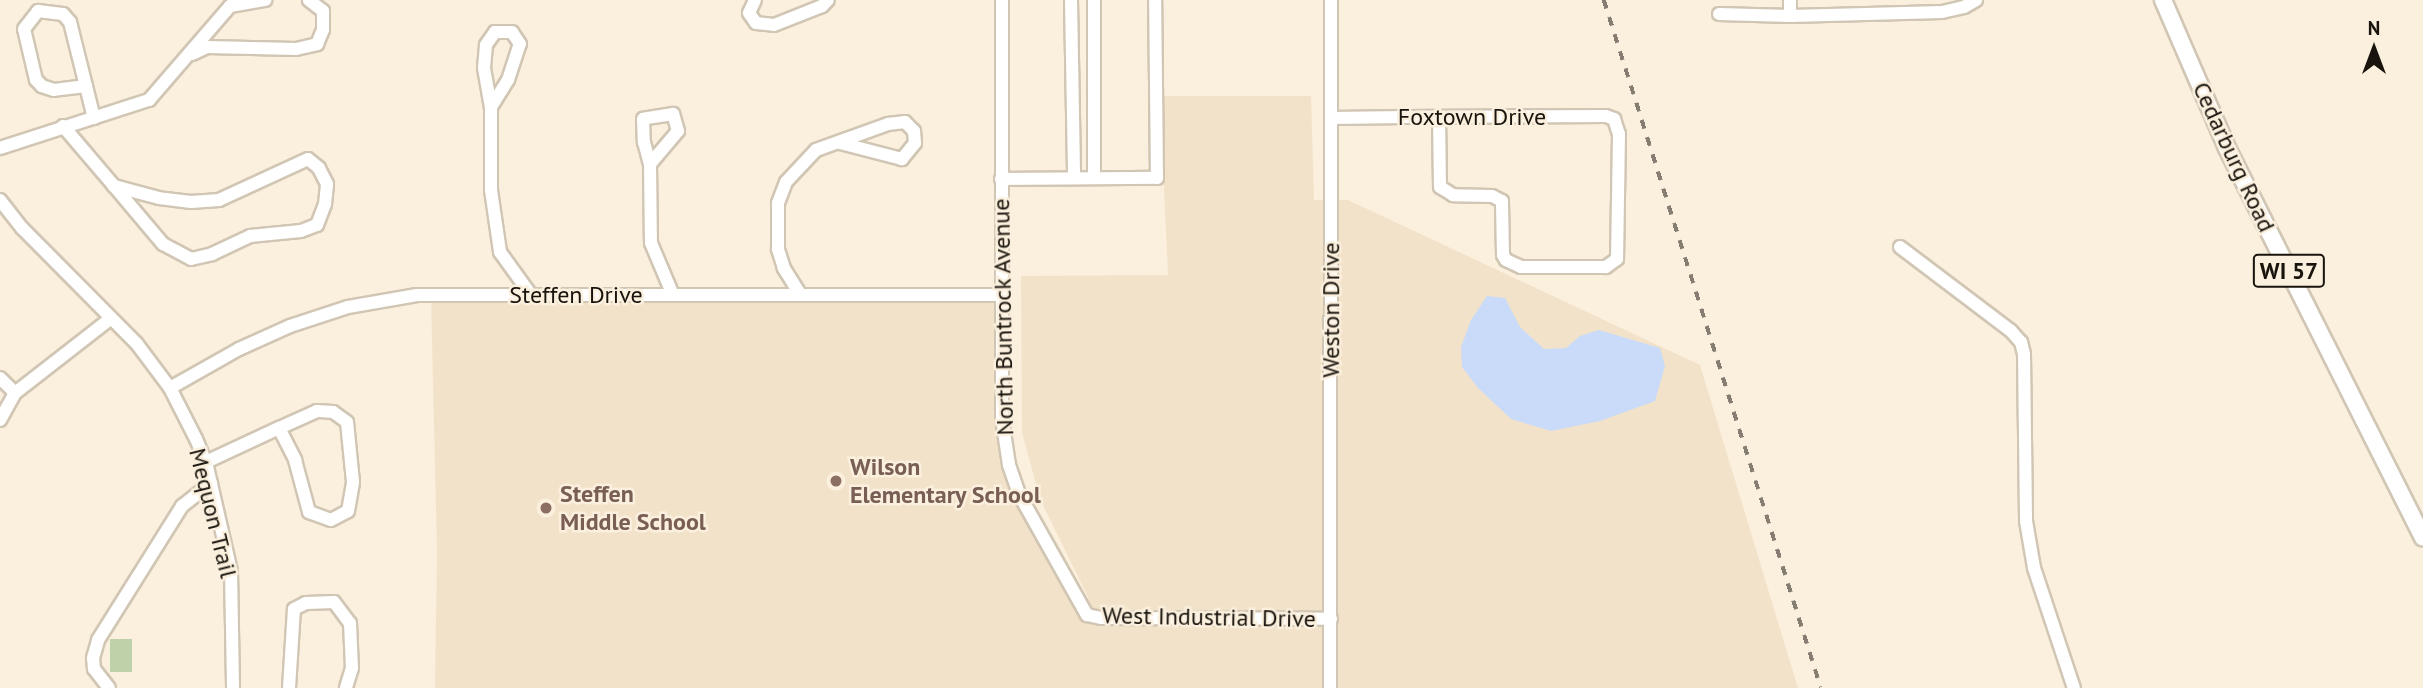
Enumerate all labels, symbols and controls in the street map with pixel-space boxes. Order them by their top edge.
north arrow [2339,14,2409,84]
text: N [2368,16,2380,40]
street label: Cedarburg Road [2187,77,2281,237]
street label: Foxtown Drive [1398,103,1546,131]
street label: North Buntrock Avenue [987,198,1019,436]
street label: Weston Drive [1317,242,1345,378]
road number: WI 57 [2252,252,2326,290]
street label: Steffen Drive [509,281,643,309]
street label: Mequon Trail [183,445,243,581]
place label: Wilson Elementary School [850,453,1042,509]
marker: Wilson Elementary School [828,473,844,489]
place label: Steffen Middle School [560,480,706,536]
marker: Steffen Middle School [538,500,554,516]
street label: West Industrial Drive [1102,601,1316,633]

